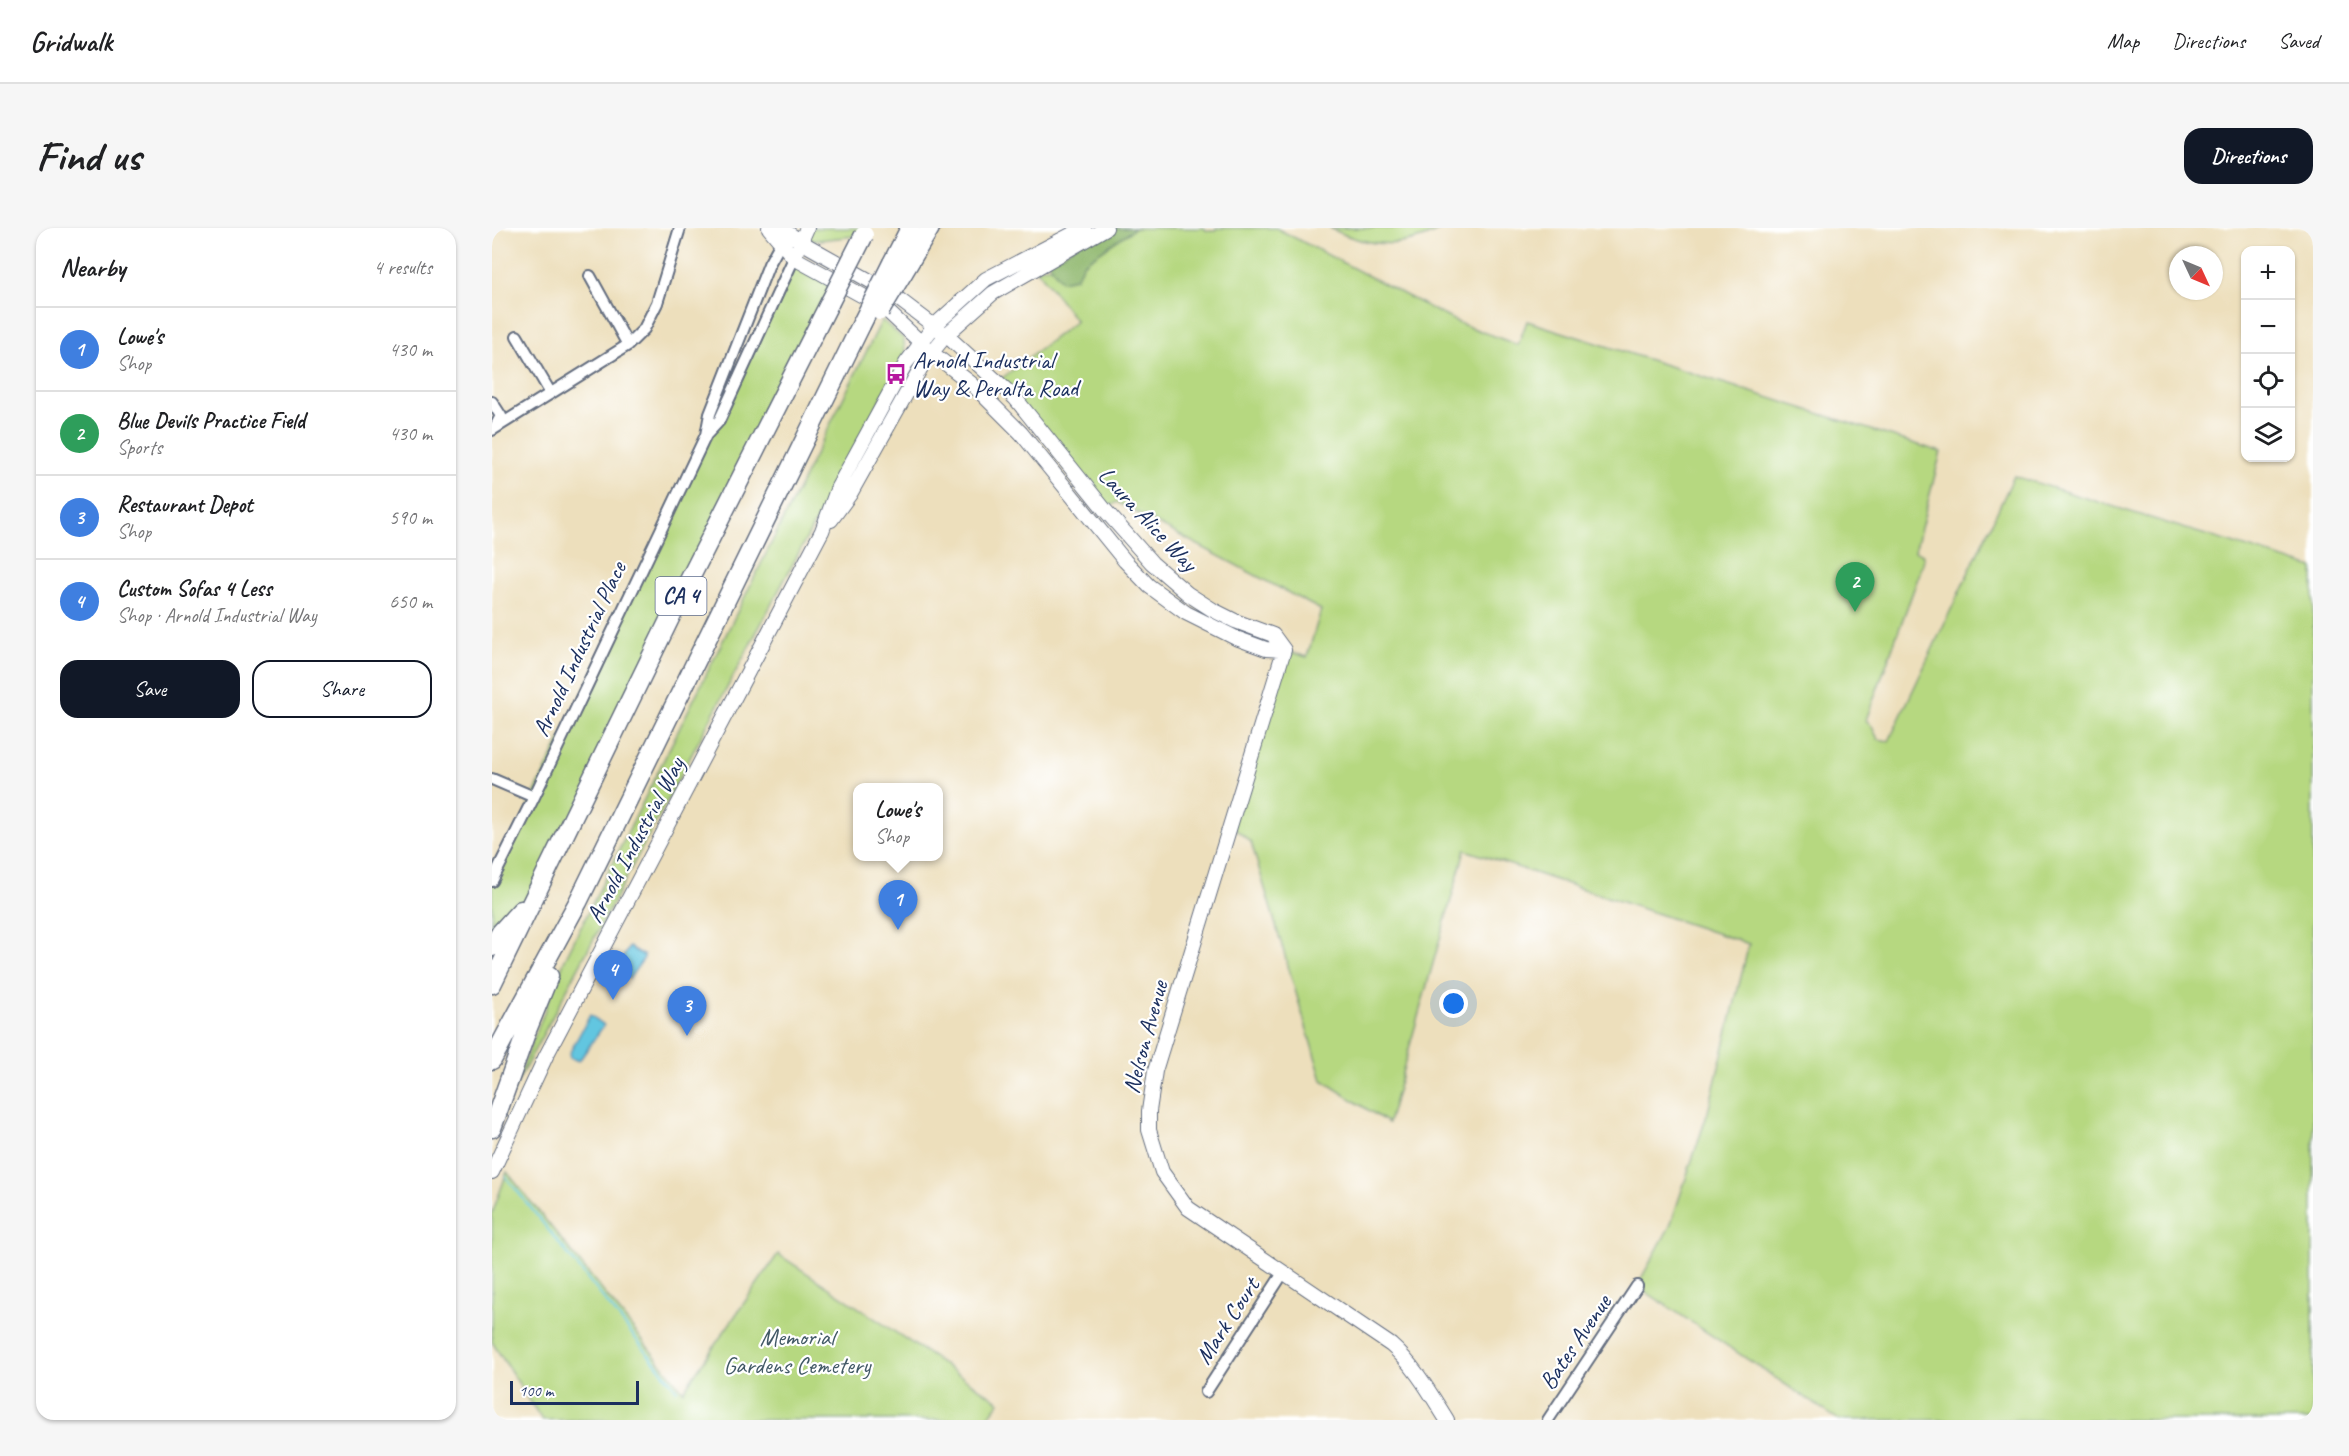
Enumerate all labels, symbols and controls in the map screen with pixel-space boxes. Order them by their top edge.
text: Gridwalk [30,24,112,59]
text: Map [2107,28,2139,54]
text: Directions [2172,28,2245,54]
text: Saved [2278,28,2319,54]
button: Directions [2184,128,2313,184]
text: Find us [36,130,141,183]
north arrow [2169,246,2223,300]
map controls [2241,246,2295,462]
button: + [2241,246,2295,300]
text: Nearby [60,251,125,284]
text: 4 results [373,255,432,280]
button: − [2241,300,2295,354]
text: Lowe's [117,323,163,351]
text: 1 [75,337,84,362]
text: 430 m [389,337,432,362]
place label: Arnold Industrial Way & Peralta Road [913,345,1082,403]
text: Shop [117,351,151,376]
button: locate [2241,354,2295,408]
bus stop icon: Arnold Industrial Way & Peralta Road [884,362,908,386]
text: Blue Devils Practice Field [117,407,305,435]
button: layers [2241,408,2295,462]
text: 2 [75,421,84,446]
text: 430 m [389,421,432,446]
text: Sports [117,435,162,460]
street label: Laura Alice Way [1092,460,1205,579]
text: Restaurant Depot [117,491,253,519]
text: 3 [75,505,84,530]
text: 590 m [389,505,432,530]
text: Shop [117,519,151,544]
street label: Arnold Industrial Place [525,555,633,741]
pin: 2 [1836,562,1874,612]
text: Custom Sofas 4 Less [117,575,272,603]
road number: CA 4 [656,577,706,615]
text: 4 [75,589,84,614]
text: 650 m [389,589,432,614]
text: Shop · Arnold Industrial Way [117,603,317,628]
button: Save [60,660,240,718]
button: Share [252,660,432,718]
street label: Arnold Industrial Way [579,751,692,928]
popup [853,783,943,861]
text: Lowe's [875,796,921,824]
text: Shop [875,824,909,849]
pin: 1 [878,880,918,930]
pin: 4 [594,950,632,1000]
street label: Nelson Avenue [1116,975,1175,1096]
pin: 3 [668,986,706,1036]
your location [1439,989,1468,1018]
street label: Mark Court [1188,1271,1267,1370]
street label: Bates Avenue [1532,1287,1619,1395]
park label: Memorial Gardens Cemetery [723,1322,872,1380]
scale bar [510,1378,639,1406]
text: 100 m [519,1381,553,1401]

